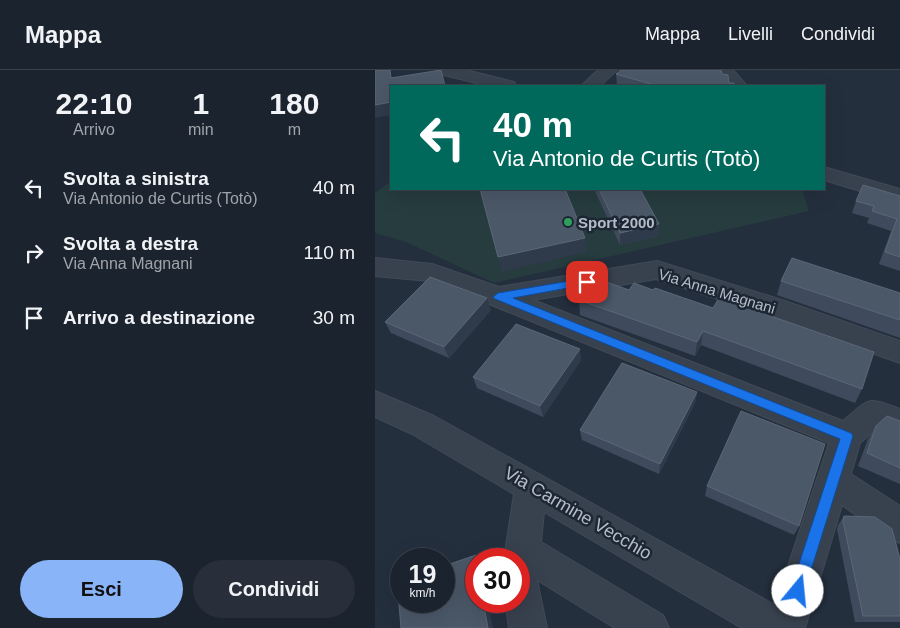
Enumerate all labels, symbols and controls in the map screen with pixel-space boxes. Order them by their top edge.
text: Mappa [25,21,101,48]
text: Mappa [645,24,700,44]
text: Livelli [728,24,773,44]
text: Condividi [801,24,875,44]
text: 22:10 [56,87,132,120]
text: 1 [192,87,209,120]
text: 180 [269,87,319,120]
icon: left [410,105,475,170]
text: 40 m [493,105,573,144]
text: Arrivo [73,121,115,138]
text: min [188,121,214,138]
text: m [288,121,301,138]
text: Via Antonio de Curtis (Totò) [493,146,760,171]
text: Svolta a sinistra [63,168,209,189]
icon: left [20,174,48,202]
text: 40 m [313,177,355,198]
text: Via Antonio de Curtis (Totò) [63,190,257,207]
place label: Sport 2000 [578,214,655,231]
marker: Sport 2000 [562,216,574,228]
text: Svolta a destra [63,233,198,254]
icon: right [20,239,48,267]
text: 110 m [304,242,355,263]
text: Via Anna Magnani [63,255,193,272]
pin [566,261,608,303]
street label: Via Anna Magnani [656,265,778,317]
icon: arrive [573,268,601,296]
icon: arrive [20,304,48,332]
text: Arrivo a destinazione [63,307,255,328]
text: 30 m [313,307,355,328]
street label: Via Carmine Vecchio [501,463,655,563]
speed limit sign: 30 [465,548,530,613]
button: Esci [20,560,183,618]
button: Condividi [193,560,355,618]
text: 19 [409,560,436,588]
position arrow [771,564,823,616]
text: km/h [409,586,436,600]

